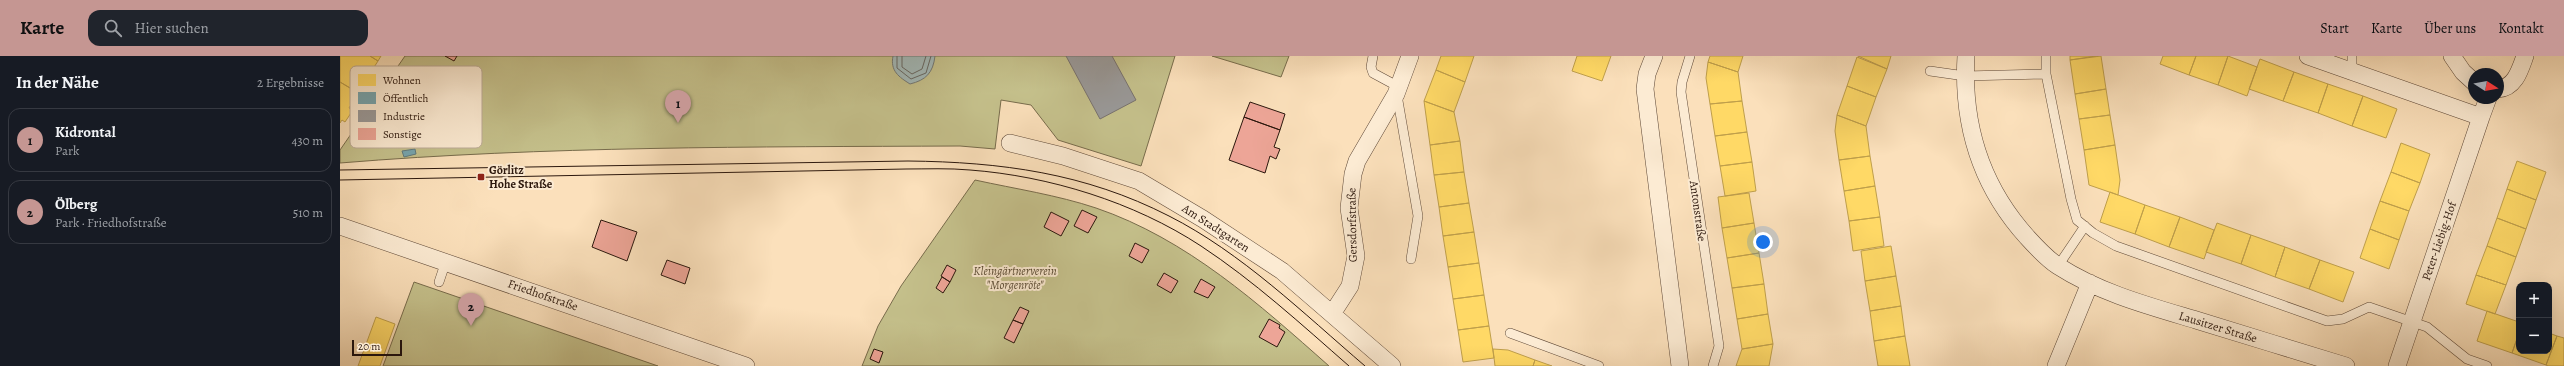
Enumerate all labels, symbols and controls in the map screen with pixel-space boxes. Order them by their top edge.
search box [88,10,368,46]
text: Karte [20,15,64,41]
icon: search [102,17,124,39]
text: Hier suchen [134,18,209,38]
text: Start [2320,19,2349,38]
text: Karte [2371,19,2402,38]
text: Über uns [2424,19,2476,38]
text: Kontakt [2498,19,2544,38]
legend [350,66,482,148]
north arrow [2468,68,2504,104]
text: In der Nähe [16,71,99,94]
text: Wohnen [382,73,421,88]
text: 2 Ergebnisse [257,74,324,91]
pin: 1 [665,90,691,123]
text: Öffentlich [383,91,428,106]
text: Industrie [383,109,425,124]
text: Kidrontal [55,122,116,142]
text: Sonstige [383,127,422,142]
text: 1 [28,132,32,149]
text: 430 m [291,132,323,149]
text: Park [55,142,79,159]
place label: Görlitz Hohe Straße [489,162,553,192]
marker: Görlitz Hohe Straße [476,172,486,182]
street label: Antonstraße [1686,179,1710,242]
street label: Gersdorfstraße [1343,187,1361,263]
text: Ölberg [55,194,98,214]
street label: Peter-Liebig-Hof [2418,197,2461,283]
street label: Am Stadtgarten [1178,200,1253,256]
text: 2 [27,204,33,221]
text: 510 m [293,204,323,221]
text: Park · Friedhofstraße [55,214,167,231]
your location [1753,232,1773,252]
park label: Kleingärtnerverein "Morgenröte" [973,263,1057,293]
street label: Friedhofstraße [506,275,580,315]
map controls [2516,282,2552,354]
button: + [2516,282,2552,318]
pin: 2 [458,293,484,326]
street label: Lausitzer Straße [2177,307,2259,347]
button: − [2516,318,2552,354]
scale bar [352,338,402,357]
text: 20 m [358,339,380,354]

